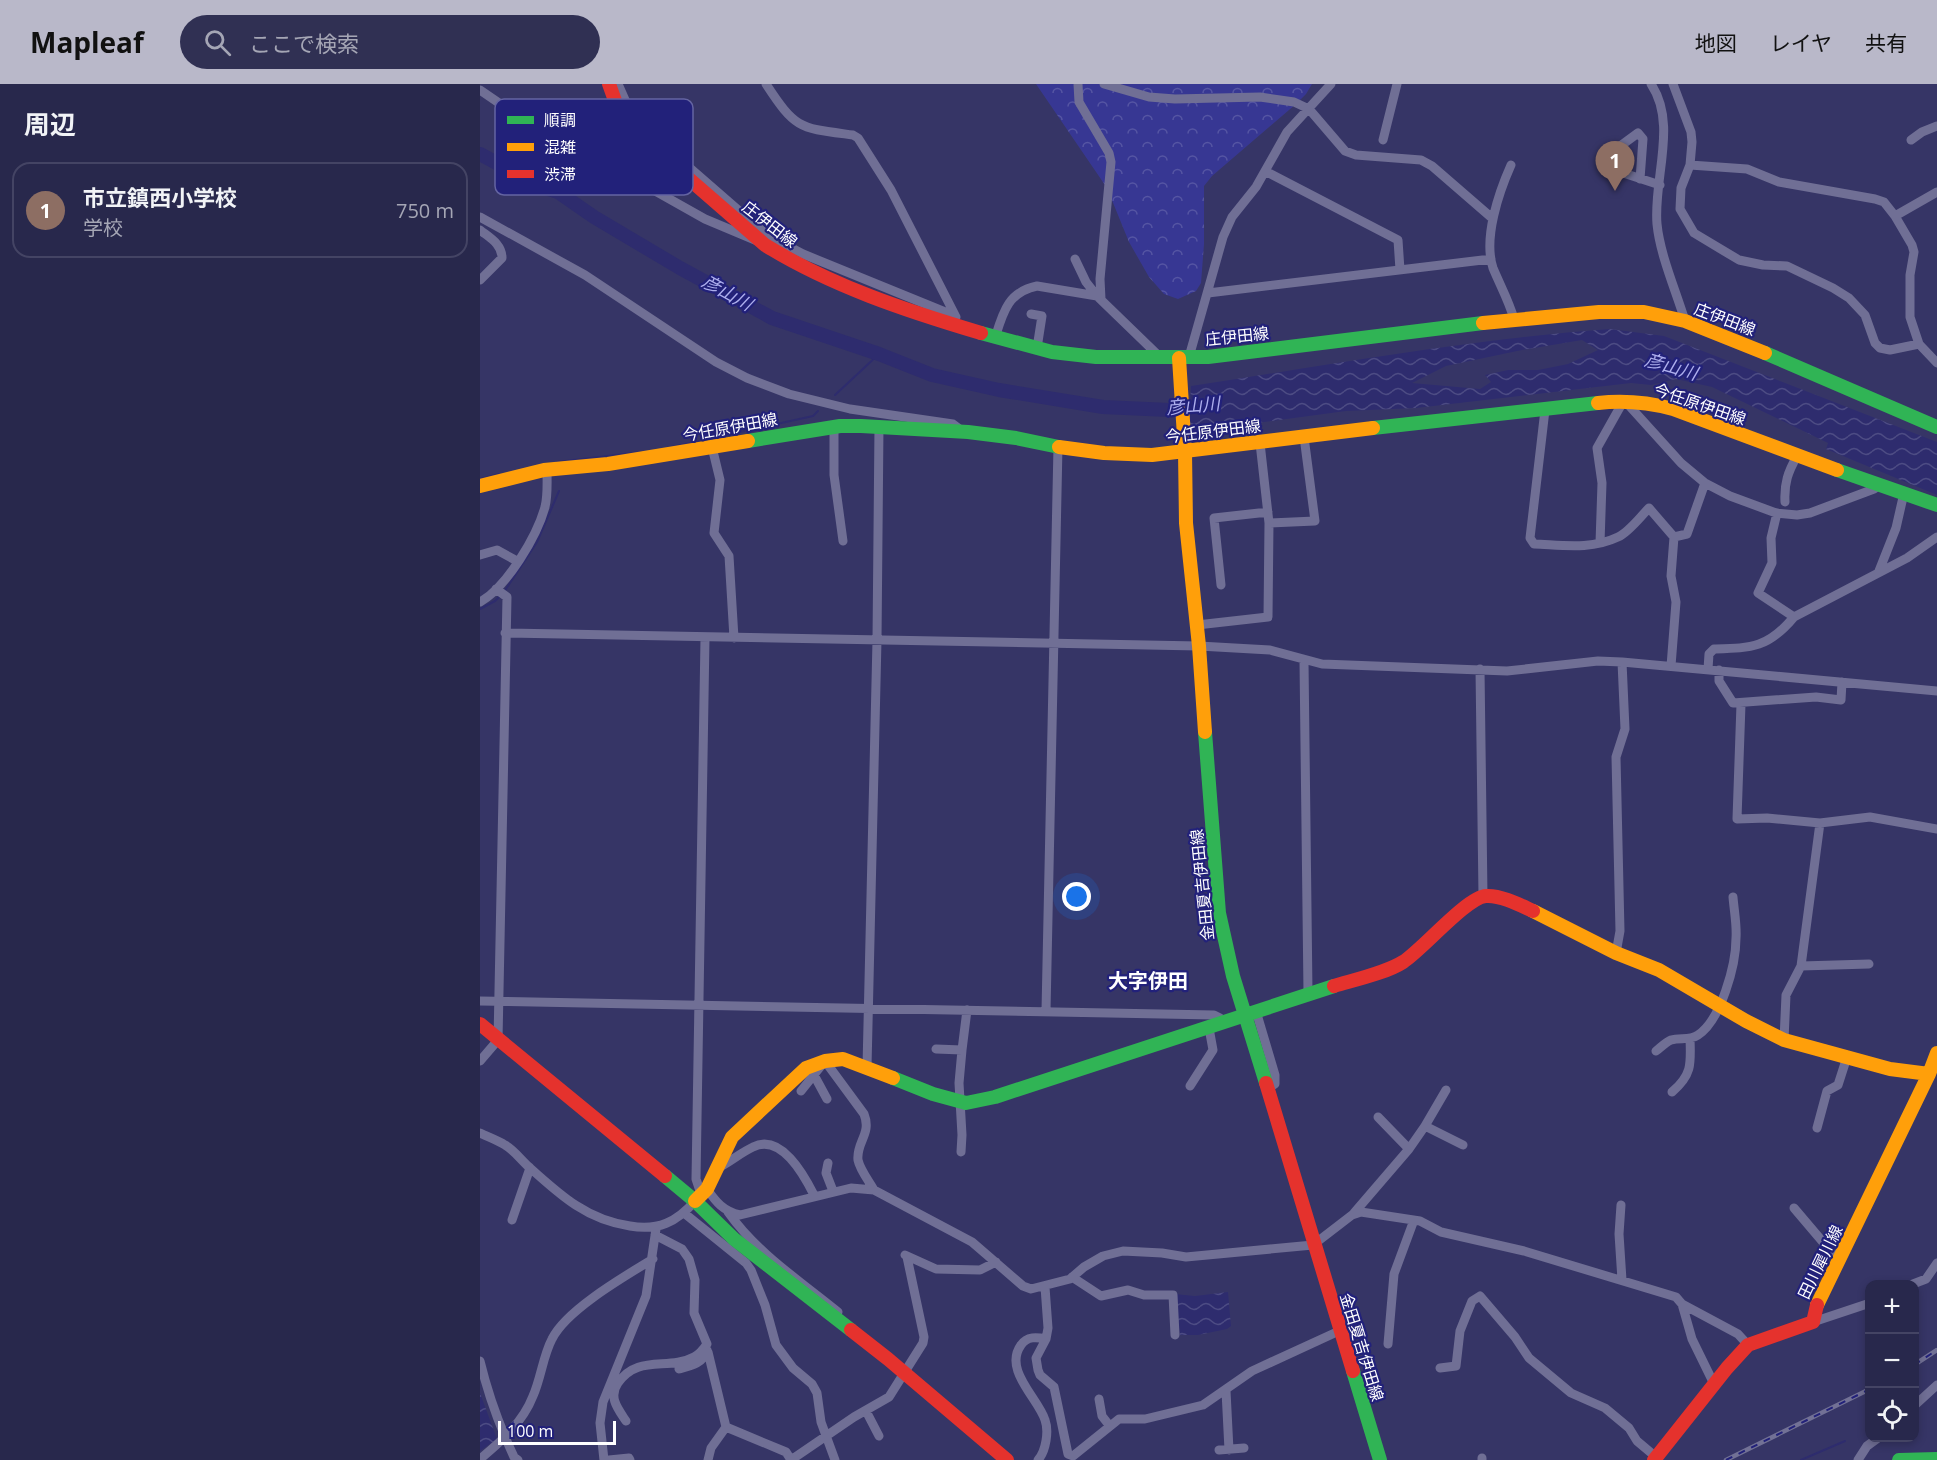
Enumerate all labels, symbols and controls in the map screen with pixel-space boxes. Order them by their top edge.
search box [180,15,600,69]
text: Mapleaf [30,23,144,61]
icon: search [201,26,234,59]
text: ここで検索 [249,28,359,58]
text: 地図 [1695,29,1737,57]
text: レイヤ [1770,29,1832,57]
text: 共有 [1865,29,1907,57]
legend [495,99,693,195]
text: 周辺 [24,106,76,142]
text: 順調 [544,109,576,131]
text: 混雑 [544,136,576,158]
pin: 1 [1596,141,1634,191]
text: 渋滞 [544,163,576,185]
text: 市立鎮西小学校 [83,182,237,212]
street label: 庄伊田線 [738,196,802,252]
text: 1 [40,197,51,224]
text: 750 m [396,197,454,224]
text: 学校 [83,214,123,241]
water label: 彦山川 [698,269,759,317]
street label: 庄伊田線 [1691,297,1759,341]
street label: 庄伊田線 [1204,322,1270,350]
water label: 彦山川 [1642,347,1702,386]
street label: 今任原伊田線 [1651,378,1749,430]
water label: 彦山川 [1165,391,1223,419]
street label: 今任原伊田線 [681,408,779,446]
street label: 今任原伊田線 [1164,414,1262,448]
street label: 金田夏吉伊田線 [1185,828,1219,942]
your location [1062,882,1091,911]
district label: 大字伊田 [1108,967,1188,994]
street label: 田川犀川線 [1793,1221,1847,1303]
map controls [1865,1280,1919,1442]
button: + [1865,1280,1919,1334]
street label: 金田夏吉伊田線 [1335,1290,1389,1404]
button: − [1865,1334,1919,1388]
button: locate [1865,1388,1919,1442]
scale bar [498,1418,616,1446]
text: 100 m [507,1420,553,1442]

